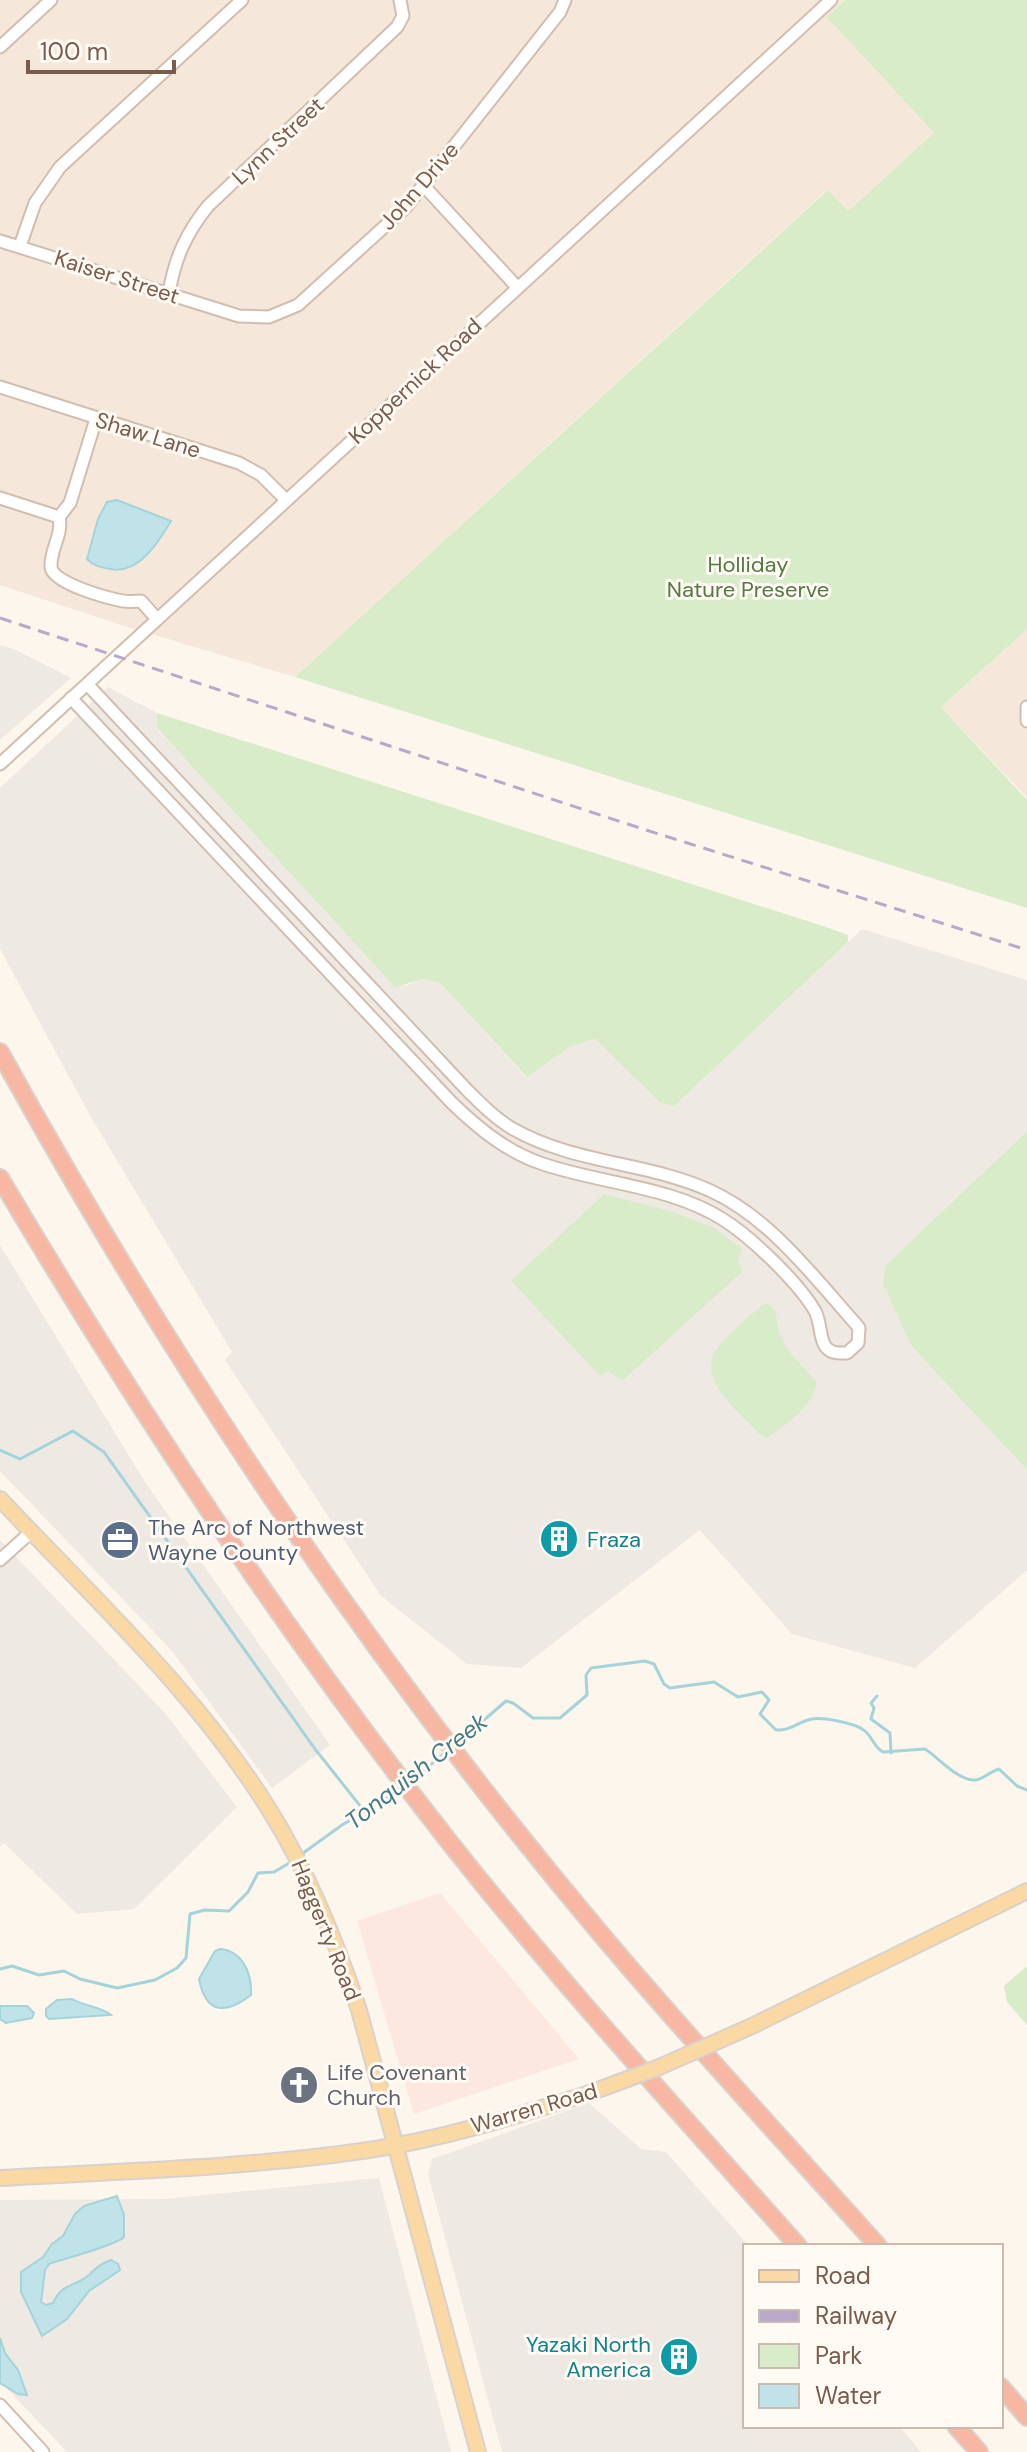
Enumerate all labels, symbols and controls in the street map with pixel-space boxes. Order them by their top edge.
scale bar [28,24,174,74]
text: 100 m [40,36,108,67]
street label: Lynn Street [226,91,330,191]
street label: John Drive [373,136,465,236]
street label: Kaiser Street [51,243,183,311]
street label: Koppernick Road [342,312,488,450]
street label: Shaw Lane [92,405,204,465]
park label: Holliday Nature Preserve [667,550,829,604]
place label: The Arc of Northwest Wayne County [148,1513,364,1567]
building icon: Fraza [538,1518,580,1560]
office icon: The Arc of Northwest Wayne County [99,1519,141,1561]
place label: Fraza [587,1525,641,1554]
water label: Tonquish Creek [338,1705,494,1836]
street label: Haggerty Road [285,1855,367,2005]
place label: Life Covenant Church [327,2058,467,2112]
church icon: Life Covenant Church [278,2064,320,2106]
street label: Warren Road [467,2076,601,2140]
legend [743,2244,1003,2428]
text: Road [815,2260,871,2291]
text: Railway [815,2300,897,2331]
place label: Yazaki North America [526,2330,651,2384]
building icon: Yazaki North America [658,2336,700,2378]
text: Park [815,2340,862,2371]
text: Water [815,2380,881,2411]

